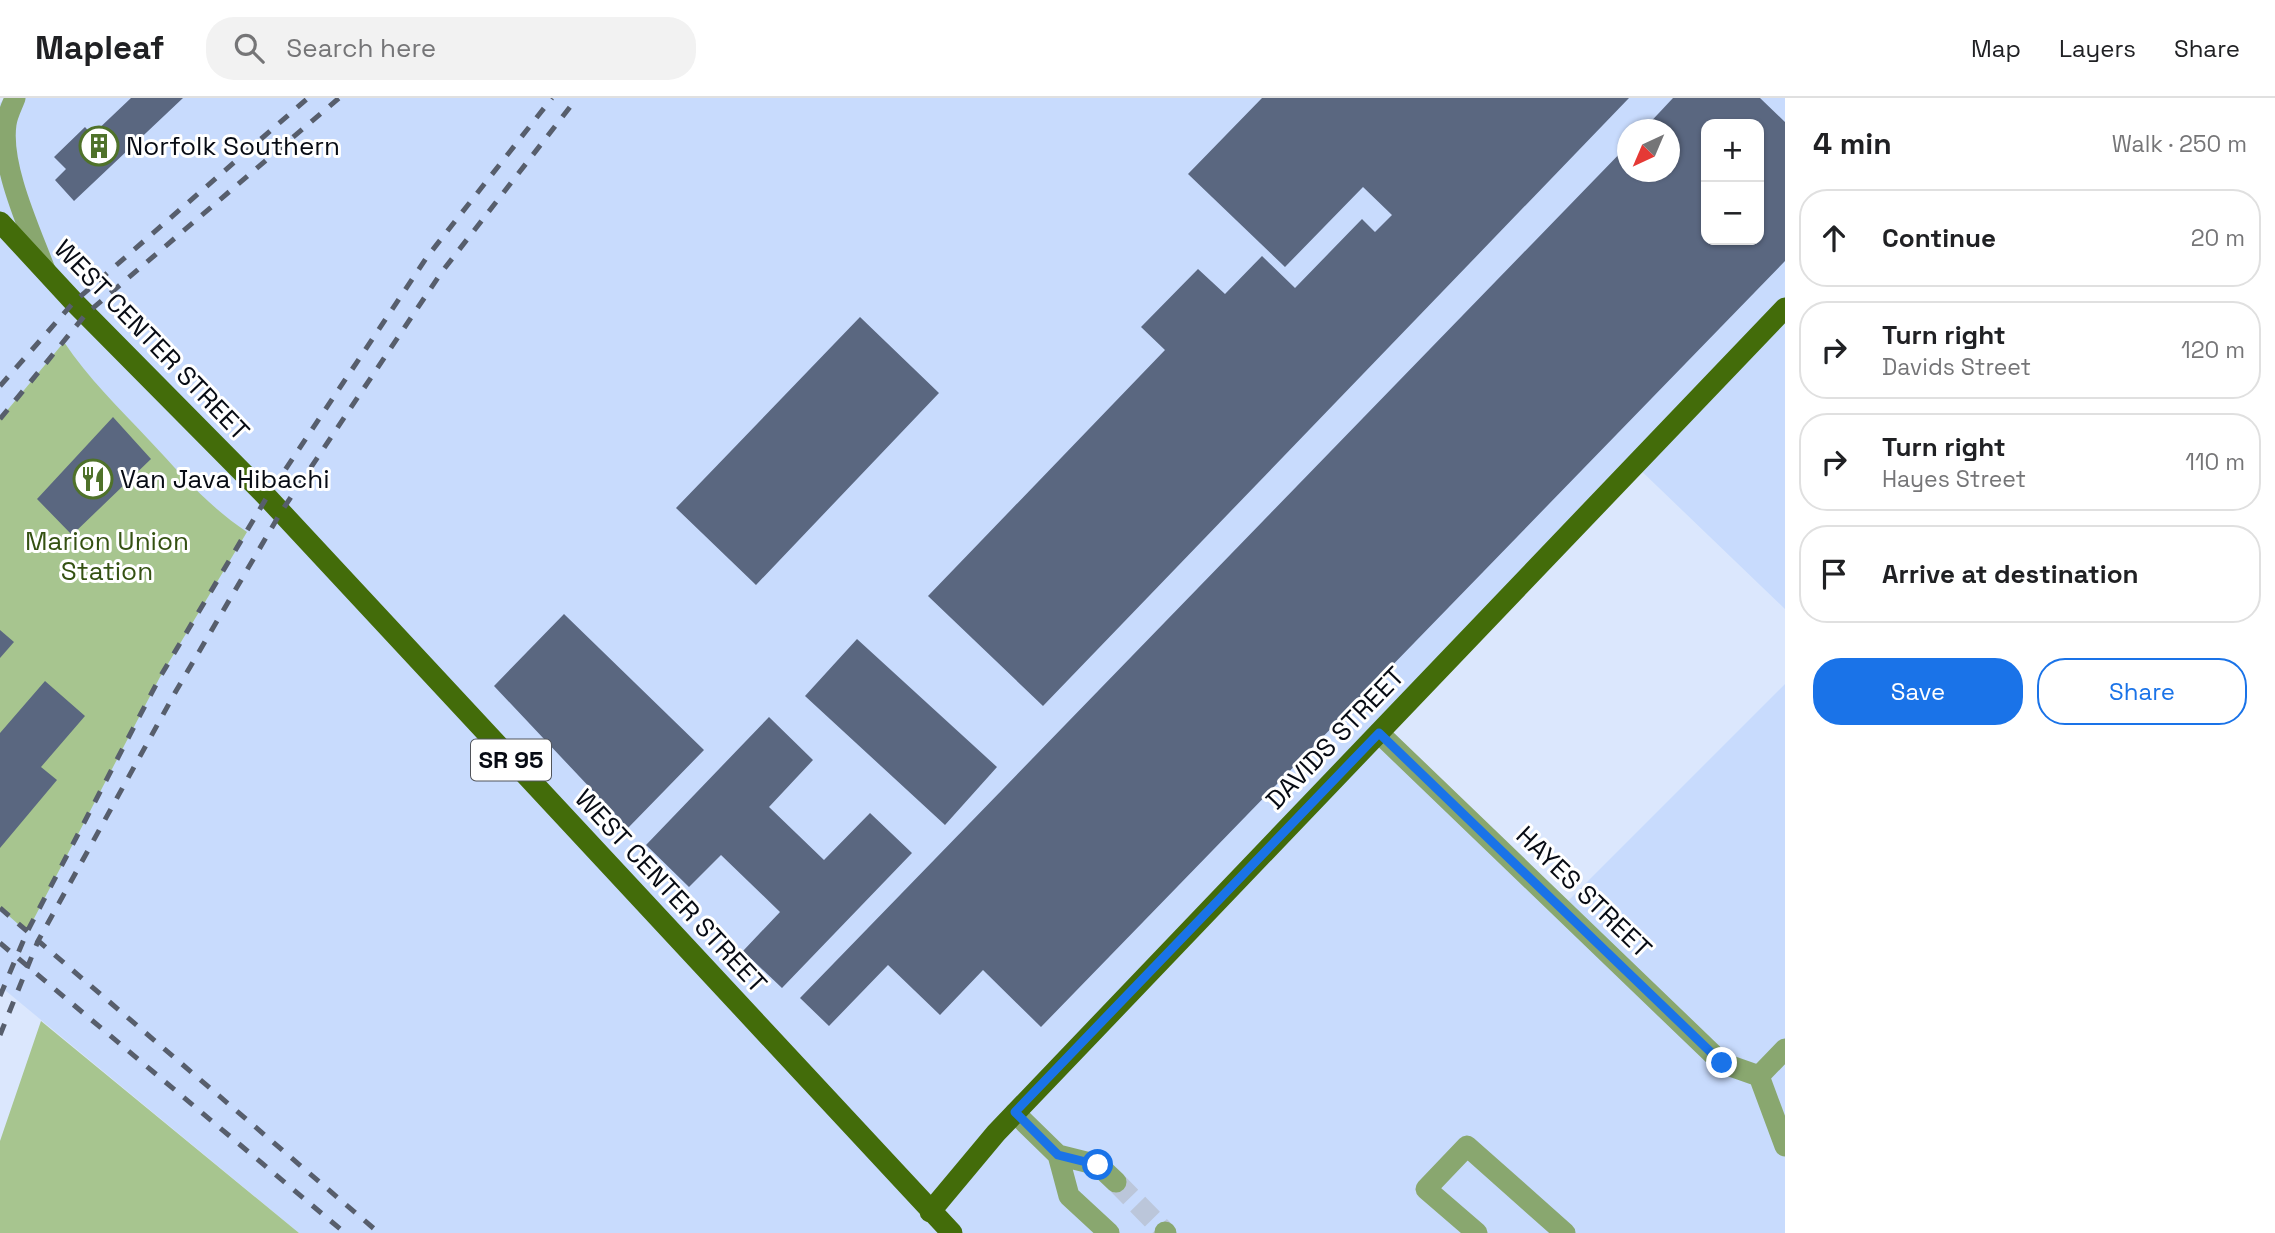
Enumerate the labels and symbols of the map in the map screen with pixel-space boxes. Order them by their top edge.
north arrow [1617,119,1680,182]
building icon: Norfolk Southern [78,125,120,167]
place label: Norfolk Southern [126,129,340,163]
street label: WEST CENTER STREET [47,232,257,448]
restaurant icon: Van Java Hibachi [72,458,114,500]
place label: Van Java Hibachi [120,462,330,496]
park label: Marion Union Station [25,524,189,588]
street label: DAVIDS STREET [1258,659,1412,817]
road number: SR 95 [471,740,551,780]
street label: WEST CENTER STREET [568,782,774,1000]
street label: HAYES STREET [1509,819,1659,965]
route end [1706,1047,1737,1078]
route start [1082,1149,1113,1180]

